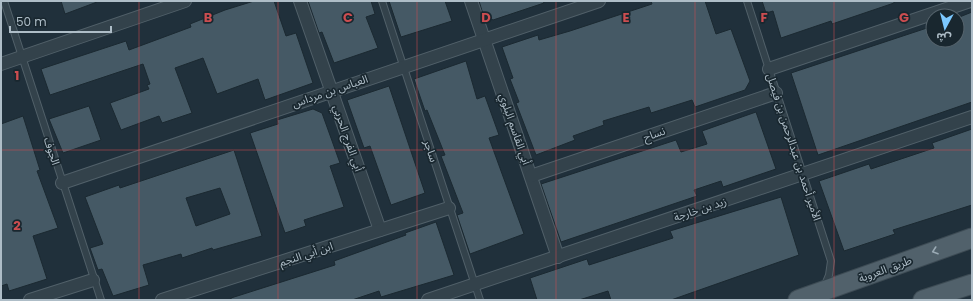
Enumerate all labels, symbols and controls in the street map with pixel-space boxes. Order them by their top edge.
scale bar [10,8,111,34]
text: B [204,8,213,27]
text: C [343,8,353,27]
text: D [481,8,491,27]
text: E [622,8,630,27]
text: F [760,8,768,27]
text: G [899,8,909,27]
north arrow [925,8,965,48]
text: 50 m [16,13,47,30]
text: ش [935,29,952,47]
text: 1 [15,66,19,85]
street label: العباس بن مرداس [290,71,370,111]
street label: الأمير أحمد بن عبدالرحمن بن فيصل [763,71,825,223]
street label: أبي القاسم البلوي [494,91,535,168]
street label: أبي الفرج الحربي [328,103,367,174]
street label: نساح [641,123,667,145]
street label: الجوف [40,135,64,167]
street label: ساجر [420,137,442,165]
street label: زيد بن خارجة [671,193,729,225]
text: 2 [13,216,21,235]
street label: ابن أبي النجم [277,238,335,272]
one-way arrow [932,246,939,255]
street label: طريق العروبة [856,252,914,286]

